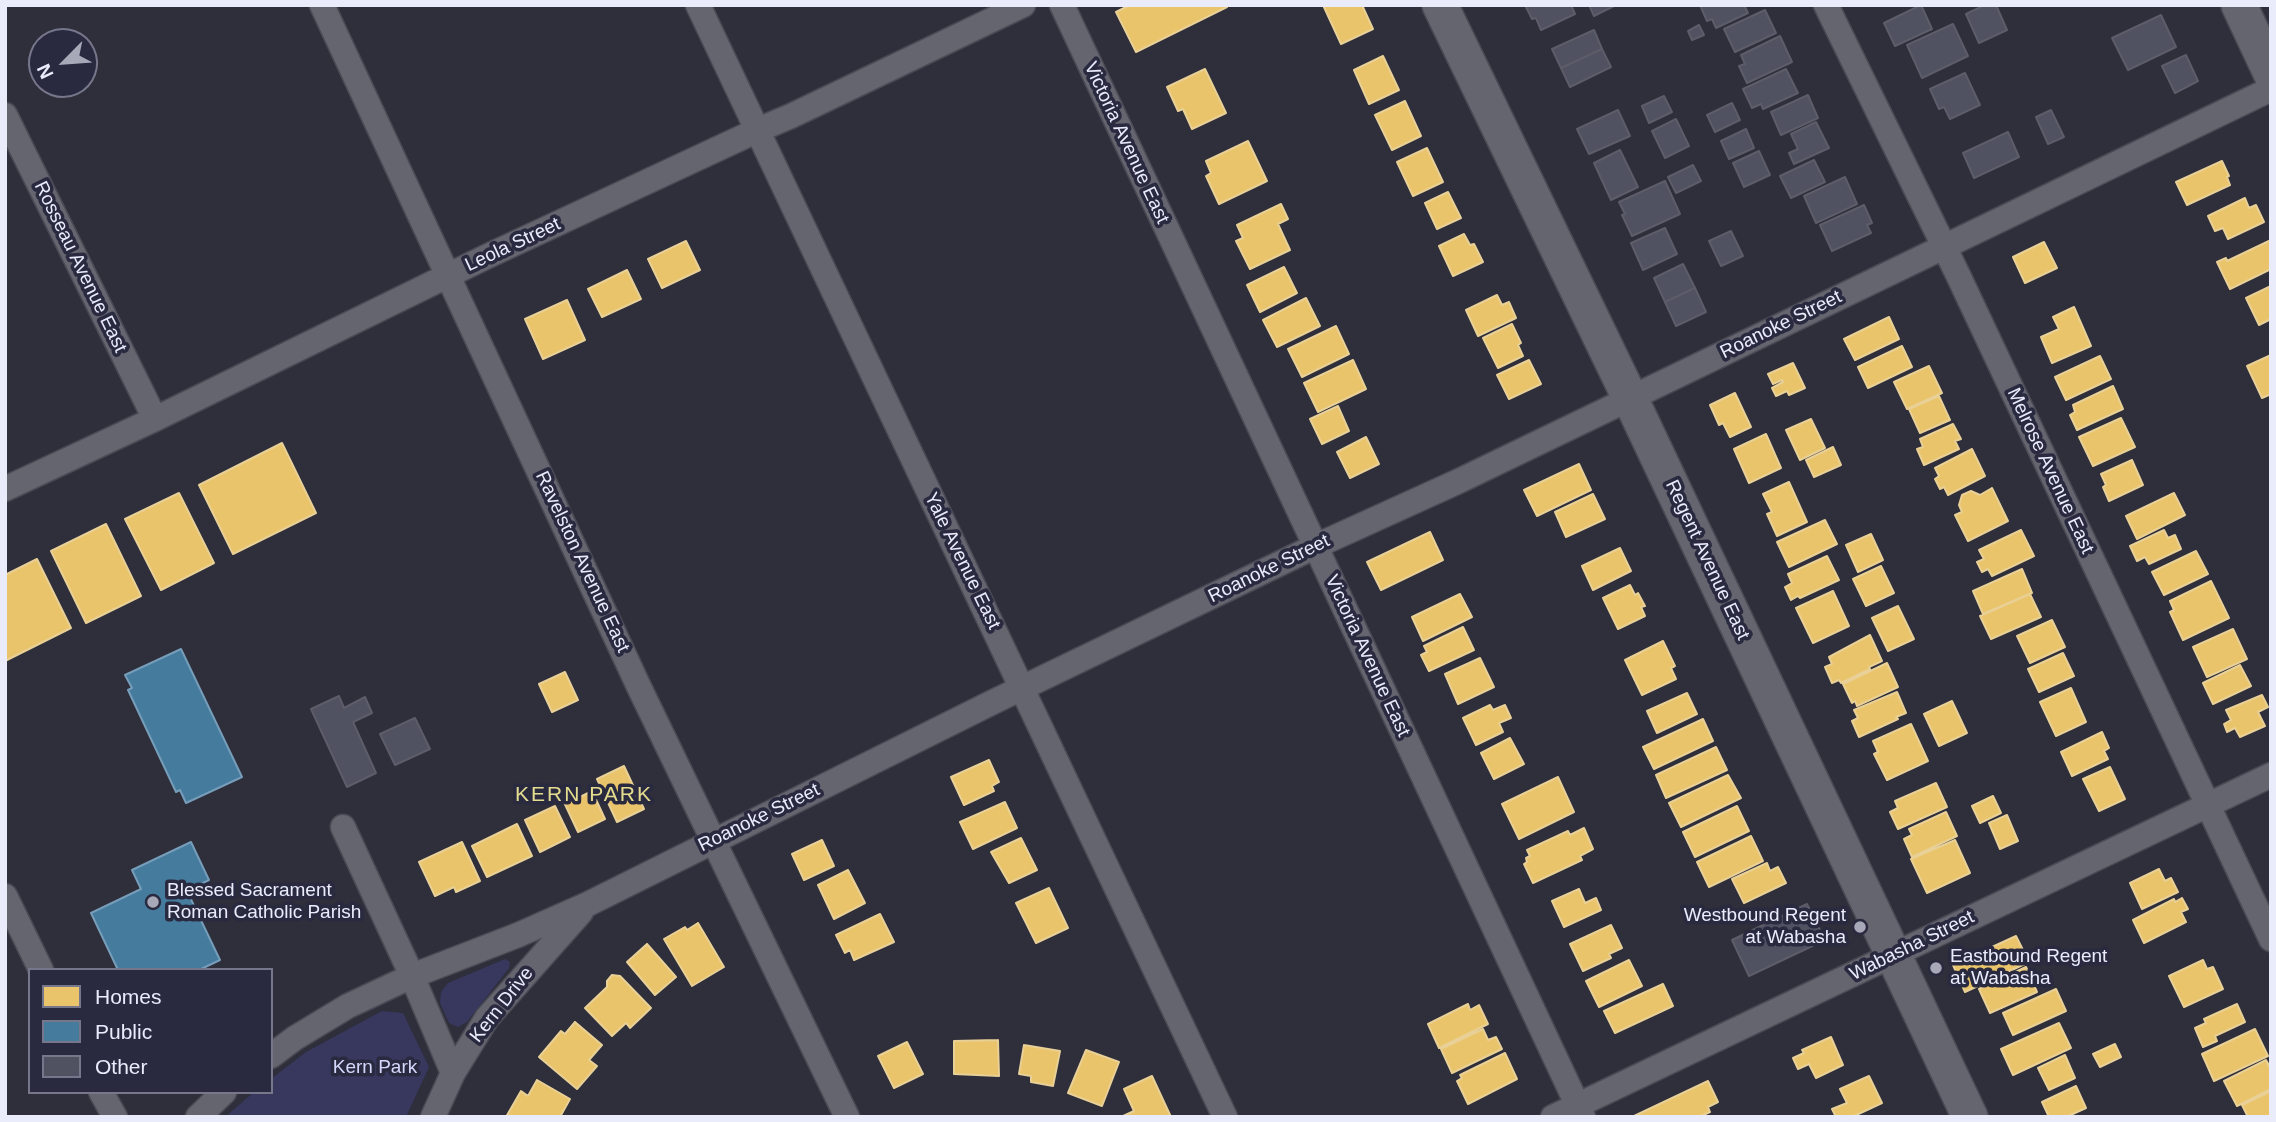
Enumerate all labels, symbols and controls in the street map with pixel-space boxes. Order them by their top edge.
north arrow [28,28,98,98]
street label: Victoria Avenue East [1079,59,1173,227]
text: N [33,61,58,82]
street label: Rosseau Avenue East [29,178,131,356]
street label: Leola Street [462,213,564,277]
street label: Roanoke Street [1717,286,1845,364]
street label: Melrose Avenue East [2002,385,2098,557]
street label: Ravelston Avenue East [530,468,634,656]
street label: Regent Avenue East [1660,476,1754,644]
street label: Yale Avenue East [919,489,1005,633]
street label: Roanoke Street [1205,530,1333,608]
street label: Victoria Avenue East [1320,572,1414,740]
street label: Roanoke Street [695,779,823,857]
district label: KERN PARK [516,782,652,808]
place label: Blessed Sacrament Roman Catholic Parish [167,880,361,924]
marker: Blessed Sacrament Roman Catholic Parish [145,894,161,910]
place label: Westbound Regent at Wabasha [1684,905,1846,949]
street label: Wabasha Street [1846,906,1978,986]
marker: Westbound Regent at Wabasha [1852,919,1868,935]
place label: Eastbound Regent at Wabasha [1950,946,2107,990]
marker: Eastbound Regent at Wabasha [1928,960,1944,976]
street label: Kern Drive [465,963,539,1047]
legend [28,968,273,1094]
text: Homes [95,985,162,1008]
text: Public [95,1020,152,1043]
text: Other [95,1055,148,1078]
park label: Kern Park [333,1057,417,1079]

